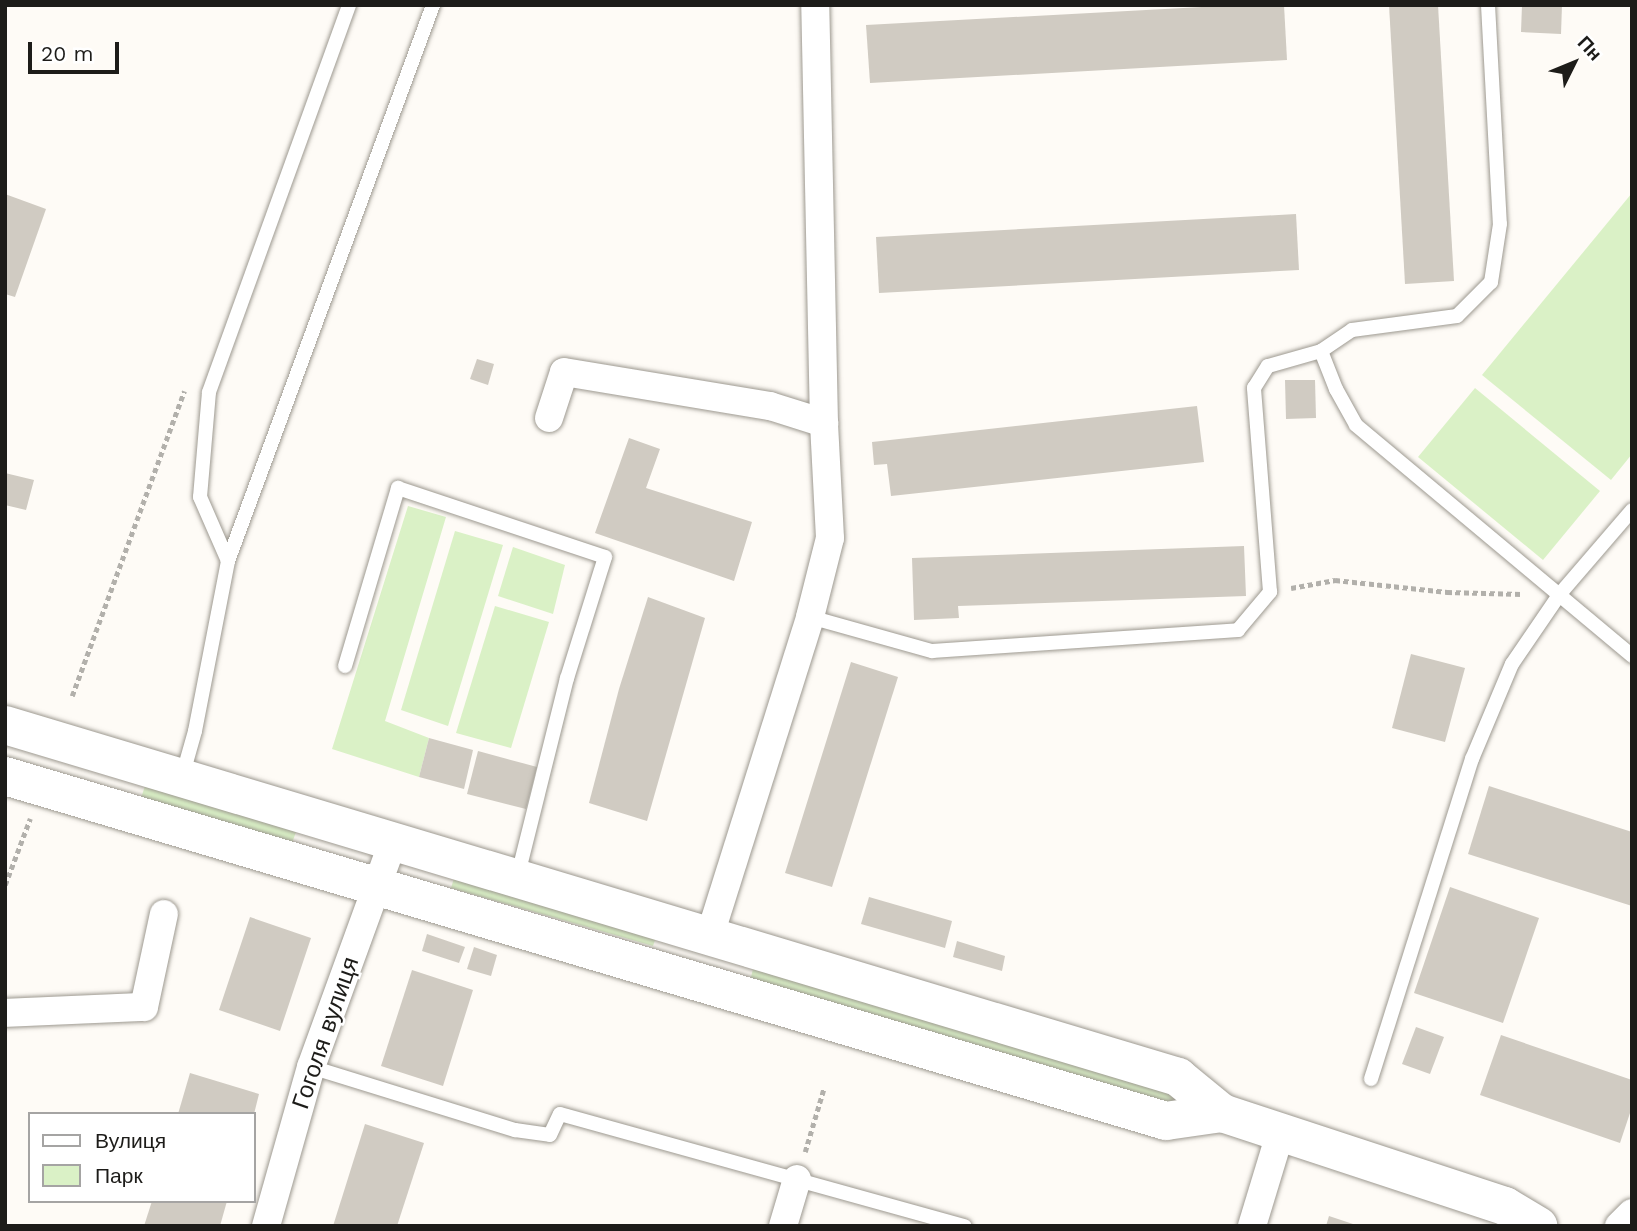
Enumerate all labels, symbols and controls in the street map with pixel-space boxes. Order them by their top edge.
scale bar [32,28,122,72]
north arrow [1539,28,1609,98]
text: Пн [1573,31,1607,65]
text: 20 m [41,41,93,66]
street label: Гоголя вулиця [287,953,365,1113]
legend [28,1112,256,1203]
text: Вулиця [95,1128,166,1153]
text: Парк [95,1163,143,1188]

